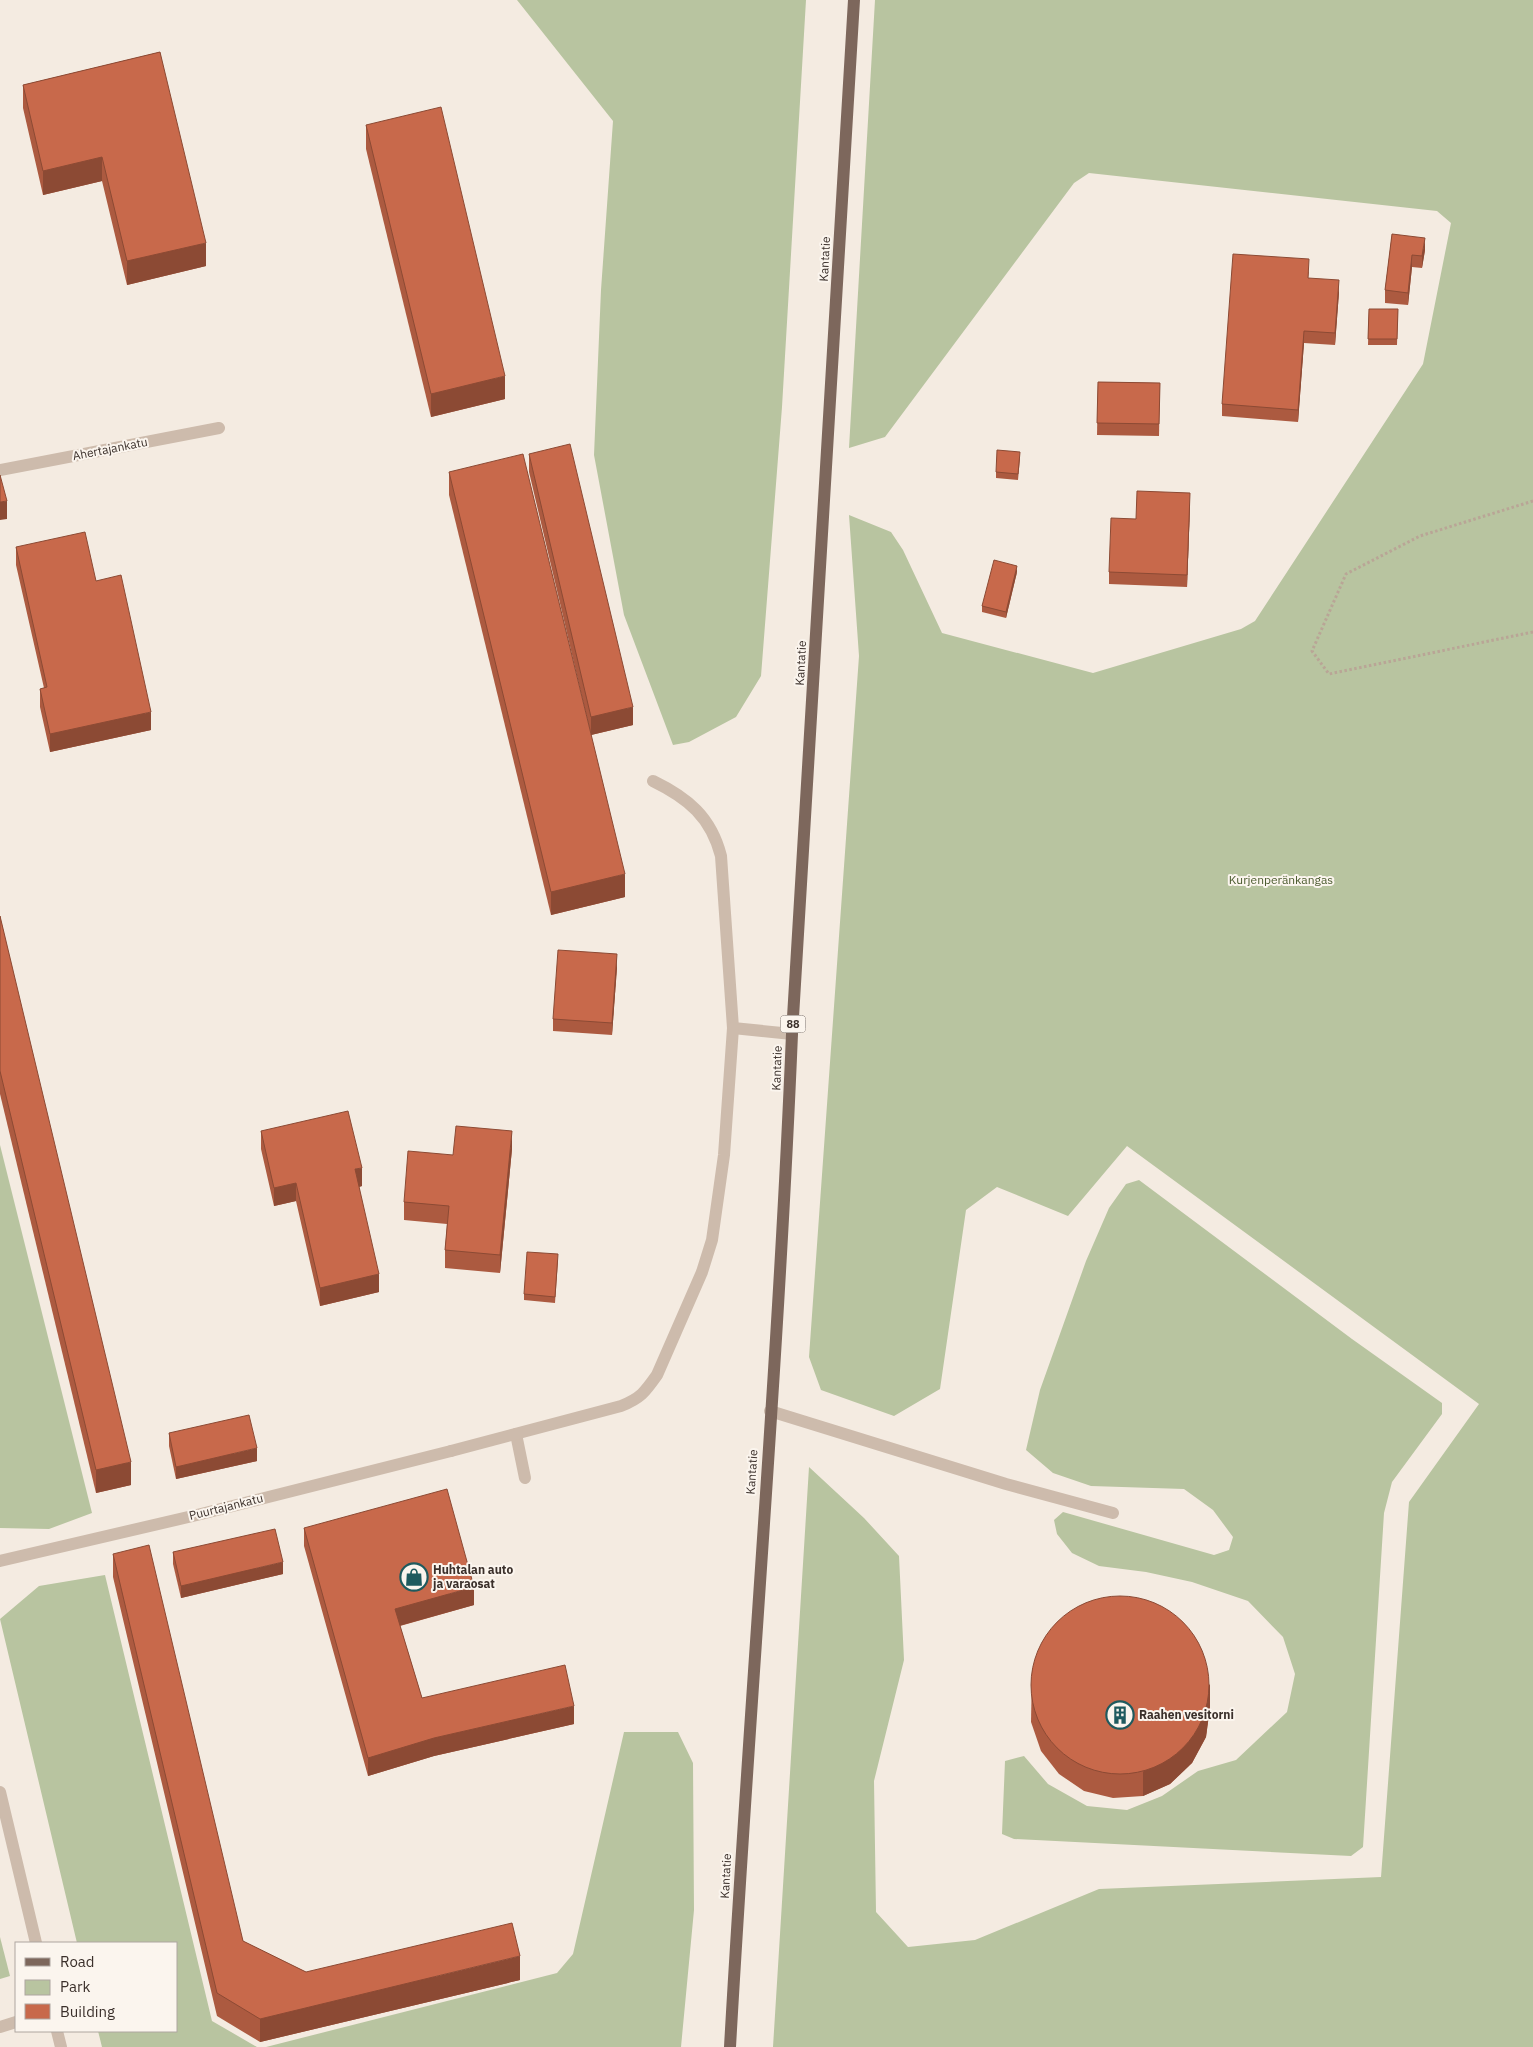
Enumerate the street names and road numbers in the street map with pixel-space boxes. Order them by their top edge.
street label: Kantatie [816,236,833,282]
street label: Ahertajankatu [71,434,149,463]
street label: Kantatie [792,640,809,686]
road number: 88 [780,1016,806,1032]
street label: Kantatie [768,1045,785,1091]
street label: Kantatie [742,1449,761,1495]
street label: Puurtajankatu [187,1490,265,1523]
street label: Kantatie [717,1853,734,1899]

